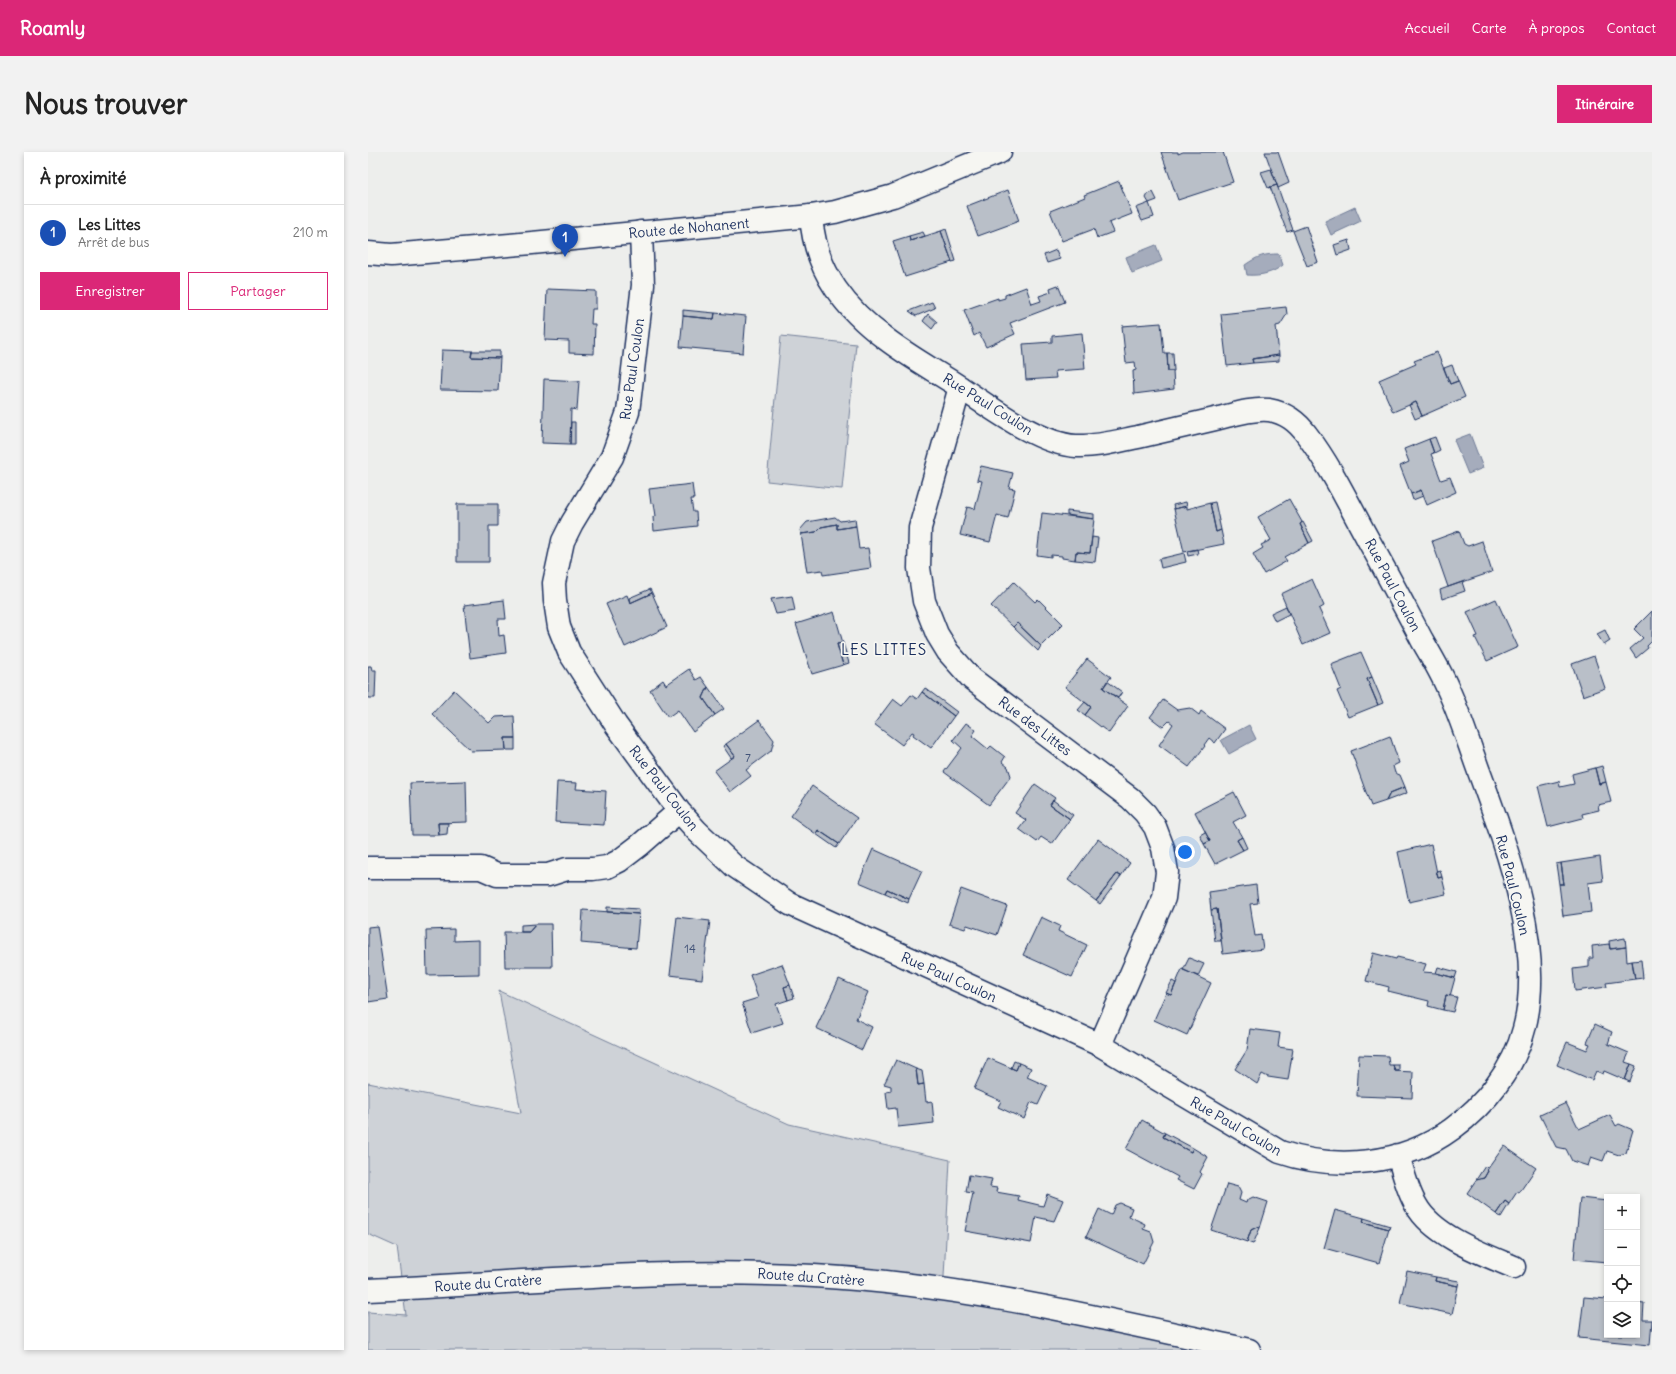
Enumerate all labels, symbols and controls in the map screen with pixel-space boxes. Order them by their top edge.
text: Roamly [20,16,85,40]
text: Accueil [1405,19,1450,37]
text: Carte [1472,19,1507,37]
text: À propos [1529,19,1585,37]
text: Contact [1607,19,1656,37]
button: Itinéraire [1557,85,1652,123]
text: Nous trouver [24,86,187,122]
text: À proximité [40,167,126,189]
street label: Route de Nohanent [628,214,750,242]
text: Les Littes [78,215,141,234]
text: 1 [50,224,56,241]
text: 210 m [293,224,328,241]
pin: 1 [552,224,578,257]
text: Arrêt de bus [78,234,149,251]
button: Enregistrer [40,272,180,310]
button: Partager [188,272,328,310]
street label: Rue Paul Coulon [616,317,648,421]
street label: Rue Paul Coulon [940,369,1036,439]
street label: Rue Paul Coulon [1361,535,1425,635]
district label: LES LITTES [841,640,927,659]
street label: Rue des Littes [995,693,1075,759]
street label: Rue Paul Coulon [625,742,703,834]
house number: 7 [745,750,751,765]
street label: Rue Paul Coulon [1492,833,1534,937]
your location [1175,842,1195,862]
house number: 14 [684,941,696,956]
street label: Rue Paul Coulon [898,948,1000,1006]
street label: Rue Paul Coulon [1187,1093,1285,1159]
map controls [1604,1194,1640,1338]
button: + [1604,1194,1640,1230]
button: − [1604,1230,1640,1266]
street label: Route du Cratère [757,1264,865,1290]
button: locate [1604,1266,1640,1302]
street label: Route du Cratère [434,1270,542,1296]
button: layers [1604,1302,1640,1338]

